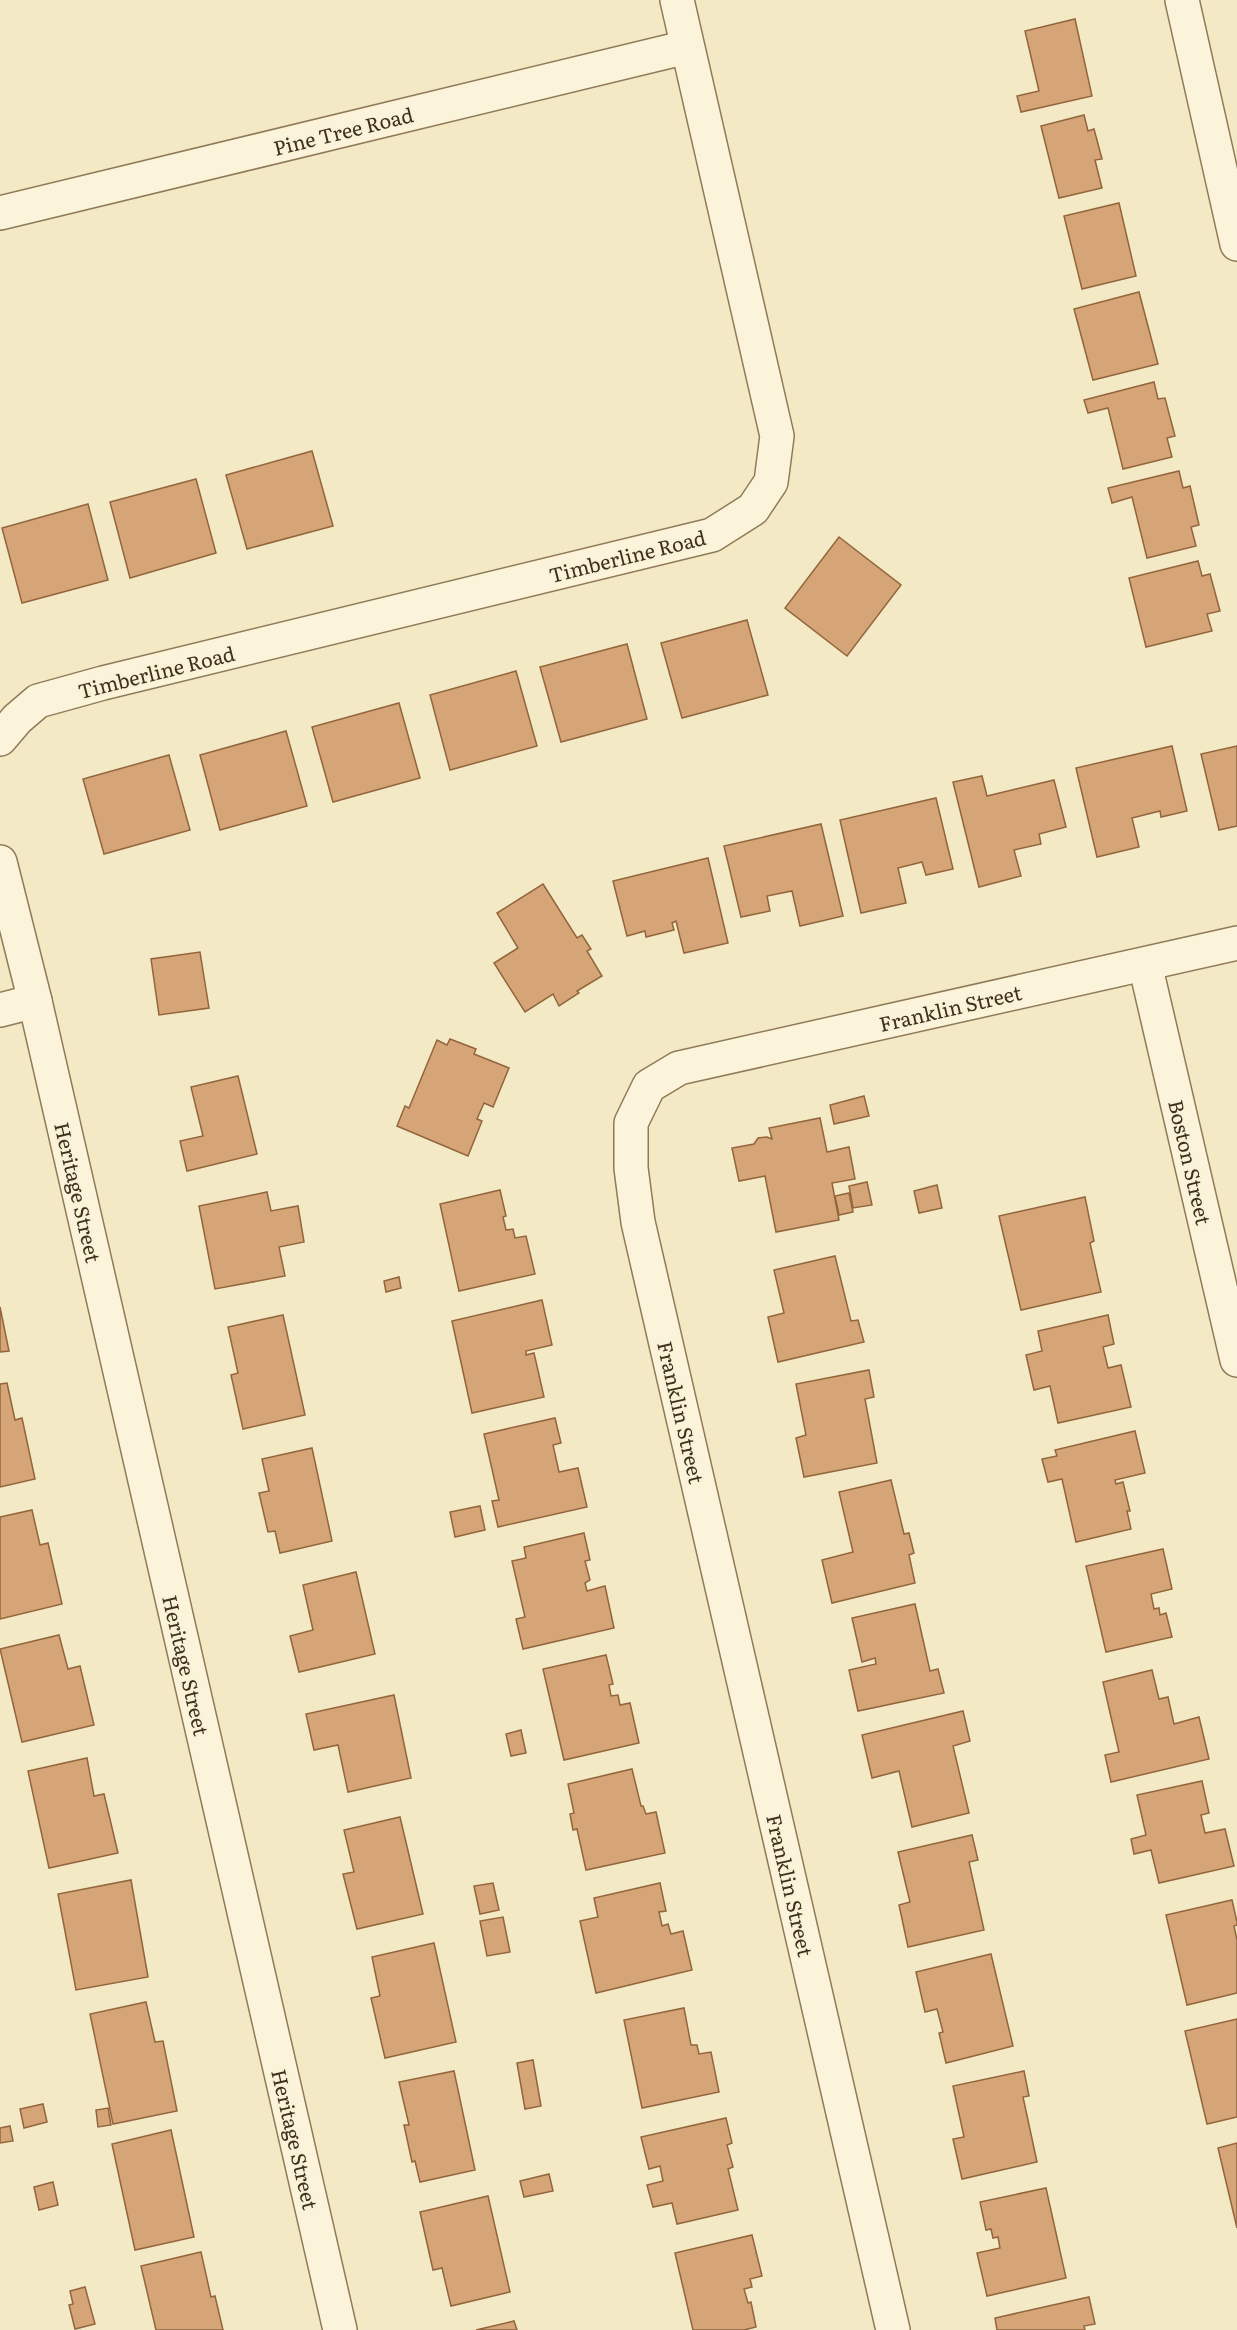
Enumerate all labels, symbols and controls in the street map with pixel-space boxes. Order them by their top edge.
street label: Pine Tree Road [270,98,416,162]
street label: Timberline Road [545,521,709,589]
street label: Timberline Road [74,637,238,705]
street label: Franklin Street [876,976,1024,1038]
street label: Boston Street [1162,1097,1220,1227]
street label: Heritage Street [48,1119,110,1265]
street label: Franklin Street [651,1338,713,1486]
street label: Heritage Street [156,1592,218,1738]
street label: Franklin Street [760,1811,822,1959]
street label: Heritage Street [265,2066,327,2212]

